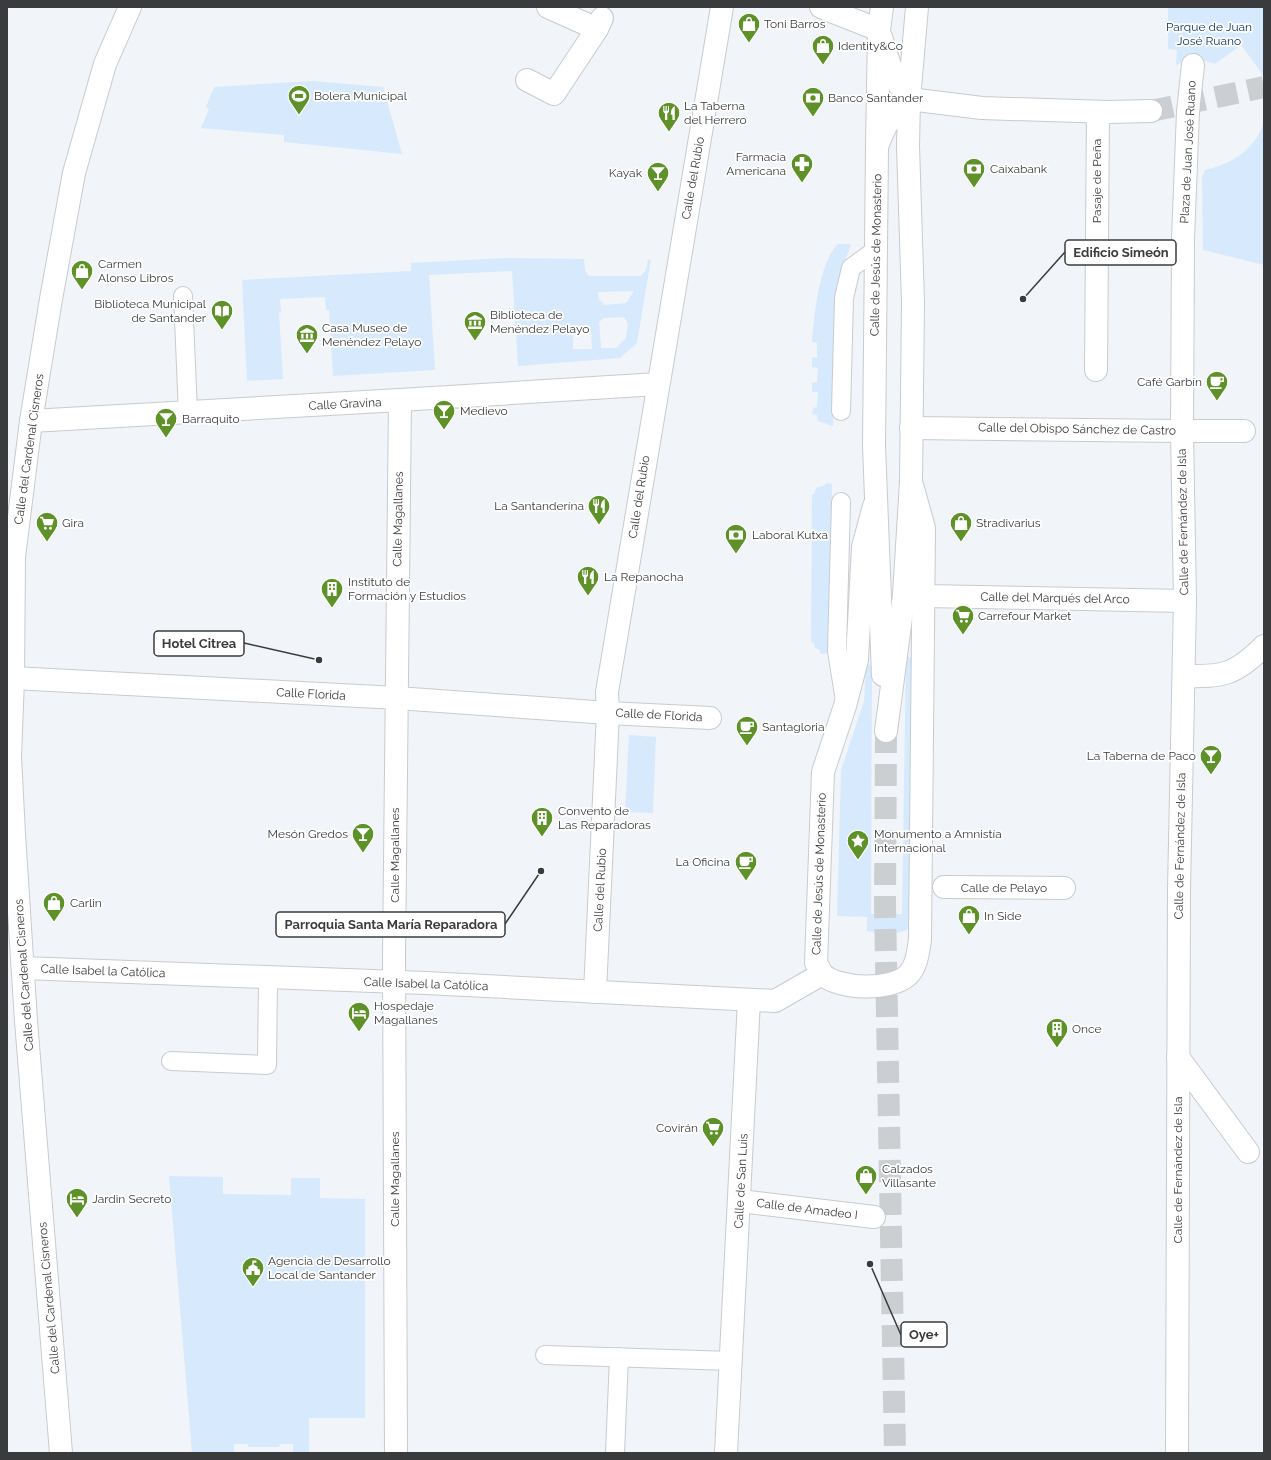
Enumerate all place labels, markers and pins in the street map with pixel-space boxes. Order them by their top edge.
shop icon: Toni Barros [736,11,762,44]
place label: Toni Barros [764,17,826,31]
shop icon: Identity&Co [810,33,836,66]
place label: Identity&Co [838,39,903,53]
sports icon: Bolera Municipal [286,83,312,116]
bank icon: Banco Santander [800,85,826,118]
place label: Bolera Municipal [314,89,408,103]
place label: Banco Santander [828,91,924,105]
place label: La Taberna del Herrero [684,99,747,127]
restaurant icon: La Taberna del Herrero [656,100,682,133]
place label: Farmacia Americana [726,150,786,178]
pharmacy icon: Farmacia Americana [789,151,815,184]
bank icon: Caixabank [961,156,987,189]
bar icon: Kayak [645,160,671,193]
place label: Caixabank [990,162,1048,176]
place label: Kayak [609,166,643,180]
callout: Edificio Simeón [1065,240,1176,265]
place label: Carmen Alonso Libros [98,257,174,285]
shop icon: Carmen Alonso Libros [69,258,95,291]
place label: Biblioteca Municipal de Santander [94,297,207,325]
library icon: Biblioteca Municipal de Santander [209,298,235,331]
place label: Biblioteca de Menéndez Pelayo [490,308,589,336]
museum icon: Biblioteca de Menéndez Pelayo [462,309,488,342]
place label: Casa Museo de Menéndez Pelayo [322,321,421,349]
museum icon: Casa Museo de Menéndez Pelayo [294,322,320,355]
cafe icon: Café Garbín [1204,369,1230,402]
place label: Café Garbín [1137,375,1202,389]
bar icon: Medievo [431,398,457,431]
place label: Medievo [460,404,508,418]
bar icon: Barraquito [153,406,179,439]
place label: Barraquito [182,412,240,426]
restaurant icon: La Santanderína [586,493,612,526]
place label: La Santanderína [494,499,584,513]
supermarket icon: Gira [34,510,60,543]
shop icon: Stradivarius [948,510,974,543]
place label: Gira [62,516,84,530]
place label: Stradivarius [976,516,1041,530]
bank icon: Laboral Kutxa [723,522,749,555]
place label: Laboral Kutxa [752,528,828,542]
restaurant icon: La Repanocha [575,564,601,597]
place label: La Repanocha [604,570,683,584]
place label: Instituto de Formación y Estudios [348,575,466,603]
building icon: Instituto de Formación y Estudios [319,576,345,609]
supermarket icon: Carrefour Market [950,603,976,636]
place label: Carrefour Market [978,609,1071,623]
callout: Hotel Citrea [154,631,244,656]
cafe icon: Santagloria [734,714,760,747]
place label: Santagloria [762,720,825,734]
bar icon: La Taberna de Paco [1198,743,1224,776]
place label: La Taberna de Paco [1087,749,1196,763]
place label: Convento de Las Reparadoras [558,804,651,832]
building icon: Convento de Las Reparadoras [529,805,555,838]
bar icon: Mesón Gredos [350,821,376,854]
place label: Mesón Gredos [267,827,348,841]
place label: Monumento a Amnistía Internacional [874,827,1002,855]
place icon: Monumento a Amnistía Internacional [845,828,871,861]
cafe icon: La Oficina [733,849,759,882]
place label: La Oficina [676,855,730,869]
shop icon: Carlin [41,890,67,923]
place label: Carlin [70,896,102,910]
shop icon: In Side [956,903,982,936]
place label: In Side [984,909,1021,923]
callout: Parroquia Santa María Reparadora [276,912,505,937]
place label: Hospedaje Magallanes [374,999,438,1027]
hotel icon: Hospedaje Magallanes [346,1000,372,1033]
building icon: Once [1044,1016,1070,1049]
place label: Once [1072,1022,1102,1036]
supermarket icon: Covirán [700,1115,726,1148]
place label: Covirán [656,1121,698,1135]
place label: Calzados Villasante [882,1162,936,1190]
shop icon: Calzados Villasante [853,1163,879,1196]
hotel icon: Jardin Secreto [64,1186,90,1219]
place label: Jardin Secreto [92,1192,171,1206]
place label: Agencia de Desarrollo Local de Santander [268,1254,391,1282]
public building icon: Agencia de Desarrollo Local de Santander [240,1255,266,1288]
callout: Oye+ [901,1322,947,1347]

